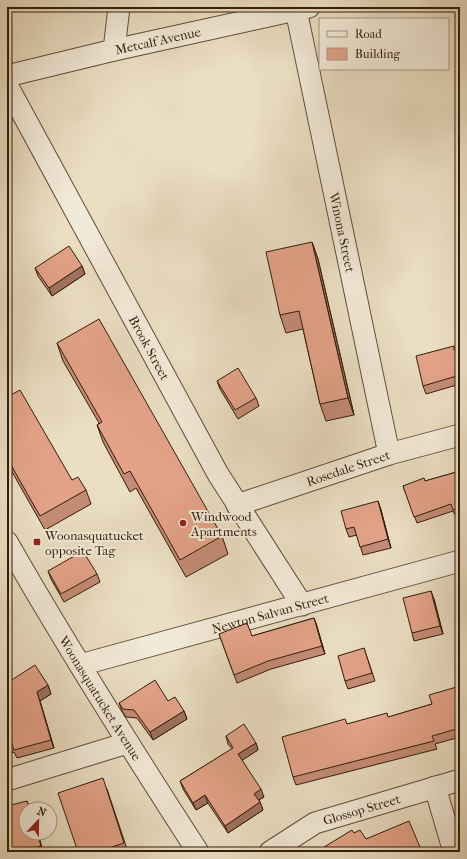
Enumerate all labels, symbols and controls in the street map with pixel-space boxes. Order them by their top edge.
legend [319,18,449,70]
street label: Metcalf Avenue [114,23,203,57]
text: Road [355,27,382,41]
text: Building [355,47,400,61]
street label: Winona Street [327,190,358,274]
street label: Brook Street [126,313,173,383]
street label: Rosedale Street [304,447,392,489]
place label: Windwood Apartments [190,509,257,539]
marker: Windwood Apartments [178,518,188,528]
place label: Woonasquatucket opposite Tag [44,528,144,558]
marker: Woonasquatucket opposite Tag [32,537,42,547]
street label: Newton Salvan Street [210,590,330,636]
street label: Woonasquatucket Avenue [56,632,145,764]
street label: Glossop Street [321,791,402,828]
north arrow [18,801,58,841]
text: N [35,805,48,820]

